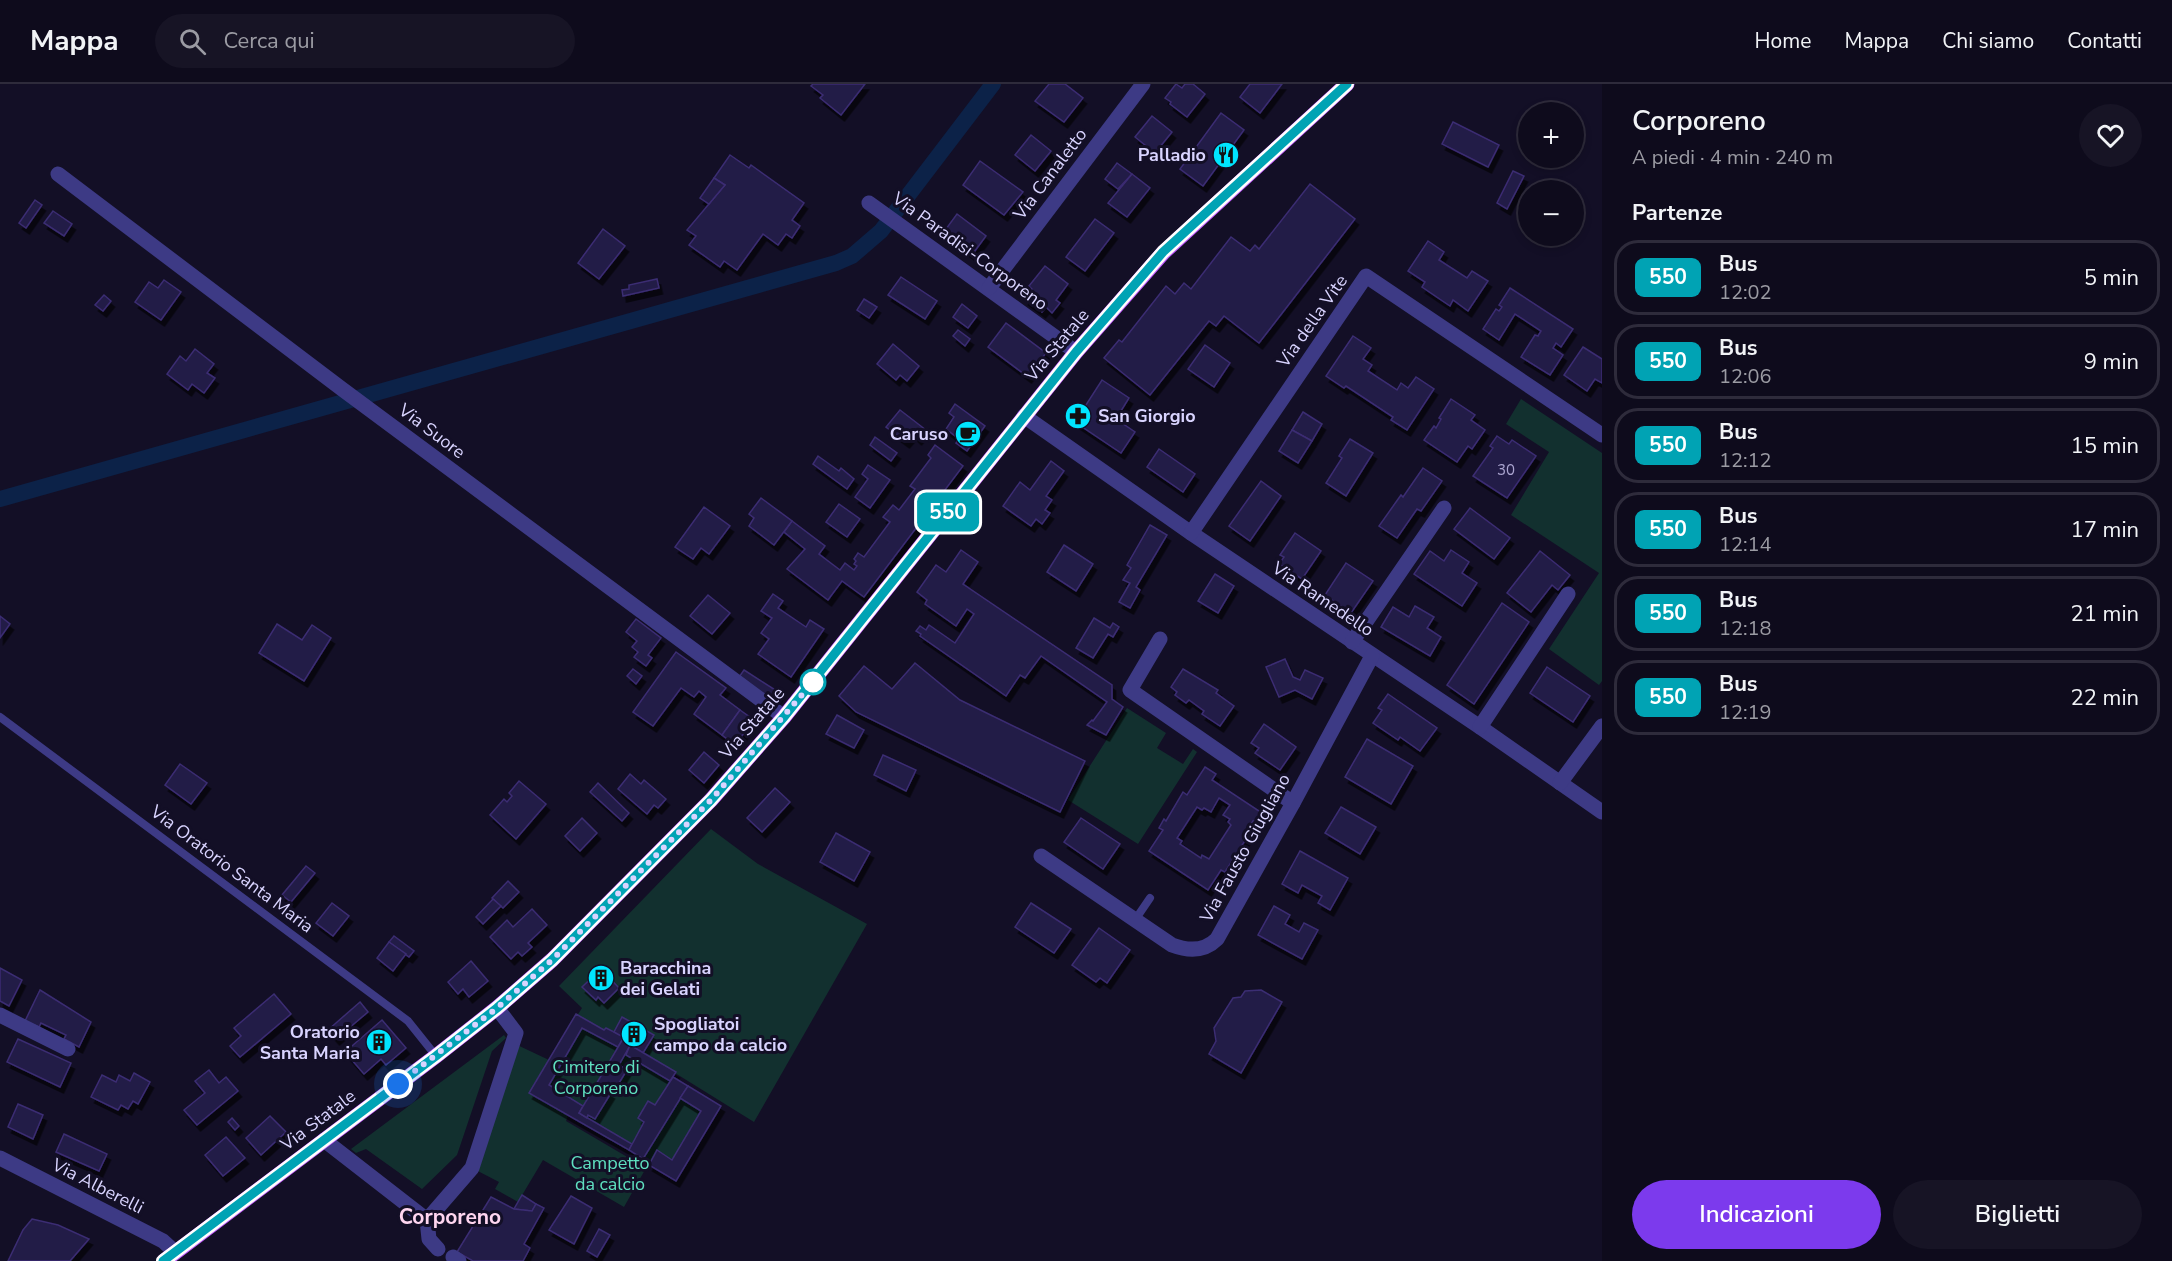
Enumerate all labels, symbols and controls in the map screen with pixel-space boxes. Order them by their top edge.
search box [155,14,575,68]
text: Mappa [30,22,119,60]
icon: search [176,25,209,58]
text: Cerca qui [224,26,315,56]
text: Home [1755,27,1811,55]
text: Mappa [1844,27,1909,55]
text: Chi siamo [1942,27,2034,55]
text: Contatti [2067,27,2142,55]
map controls [1518,102,1584,246]
button: + [1518,102,1584,168]
text: Corporeno [1632,102,1766,140]
button: heart [2079,104,2142,167]
street label: Via Canaletto [1007,123,1092,226]
restaurant icon: Palladio [1211,140,1241,170]
place label: Palladio [1138,143,1206,167]
text: A piedi · 4 min · 240 m [1632,144,1833,171]
button: − [1518,180,1584,246]
street label: Via Paradisi-Corporeno [887,186,1053,316]
text: Partenze [1632,198,1722,228]
text: Bus [1719,249,1758,279]
text: 550 [1649,263,1687,291]
text: 5 min [2084,263,2139,293]
street label: Via della Vite [1271,270,1353,373]
text: 12:02 [1719,279,1772,306]
street label: Via Statale [1019,303,1095,387]
text: Bus [1719,333,1758,363]
text: 550 [1649,347,1687,375]
text: 9 min [2084,347,2139,377]
text: 12:06 [1719,363,1772,390]
street label: Via Suore [393,397,470,464]
pharmacy icon: San Giorgio [1063,401,1093,431]
place label: San Giorgio [1098,404,1196,428]
text: Bus [1719,417,1758,447]
cafe icon: Caruso [953,419,983,449]
place label: Caruso [890,422,948,446]
text: 550 [1649,431,1687,459]
text: 15 min [2071,431,2139,461]
text: 12:12 [1719,447,1772,474]
house number: 30 [1497,460,1515,480]
line badge: 550 [914,492,982,532]
text: 550 [929,498,967,526]
text: Bus [1719,501,1758,531]
text: 550 [1649,515,1687,543]
text: 17 min [2071,515,2139,545]
text: 12:14 [1719,531,1772,558]
street label: Via Ramedello [1267,556,1379,642]
text: Bus [1719,585,1758,615]
text: 550 [1649,599,1687,627]
text: 21 min [2071,599,2139,629]
text: 12:18 [1719,615,1772,642]
unlabelled marker [800,669,826,695]
text: Bus [1719,669,1758,699]
street label: Via Statale [713,682,790,765]
text: 550 [1649,683,1687,711]
text: 22 min [2071,683,2139,713]
text: 12:19 [1719,699,1772,726]
street label: Via Fausto Giugliano [1194,769,1296,927]
street label: Via Oratorio Santa Maria [145,799,318,938]
place label: Baracchina dei Gelati [620,956,711,1001]
building icon: Baracchina dei Gelati [586,963,616,993]
place label: Spogliatoi campo da calcio [654,1012,787,1057]
building icon: Spogliatoi campo da calcio [619,1019,649,1049]
place label: Oratorio Santa Maria [260,1020,360,1065]
building icon: Oratorio Santa Maria [364,1027,394,1057]
park label: Cimitero di Corporeno [552,1055,640,1100]
your location [383,1069,413,1099]
street label: Via Statale [275,1084,360,1157]
park label: Campetto da calcio [570,1151,650,1196]
street label: Via Alberelli [47,1152,148,1219]
button: Indicazioni [1632,1180,1881,1249]
button: Biglietti [1893,1180,2142,1249]
district label: Corporeno [399,1203,501,1231]

